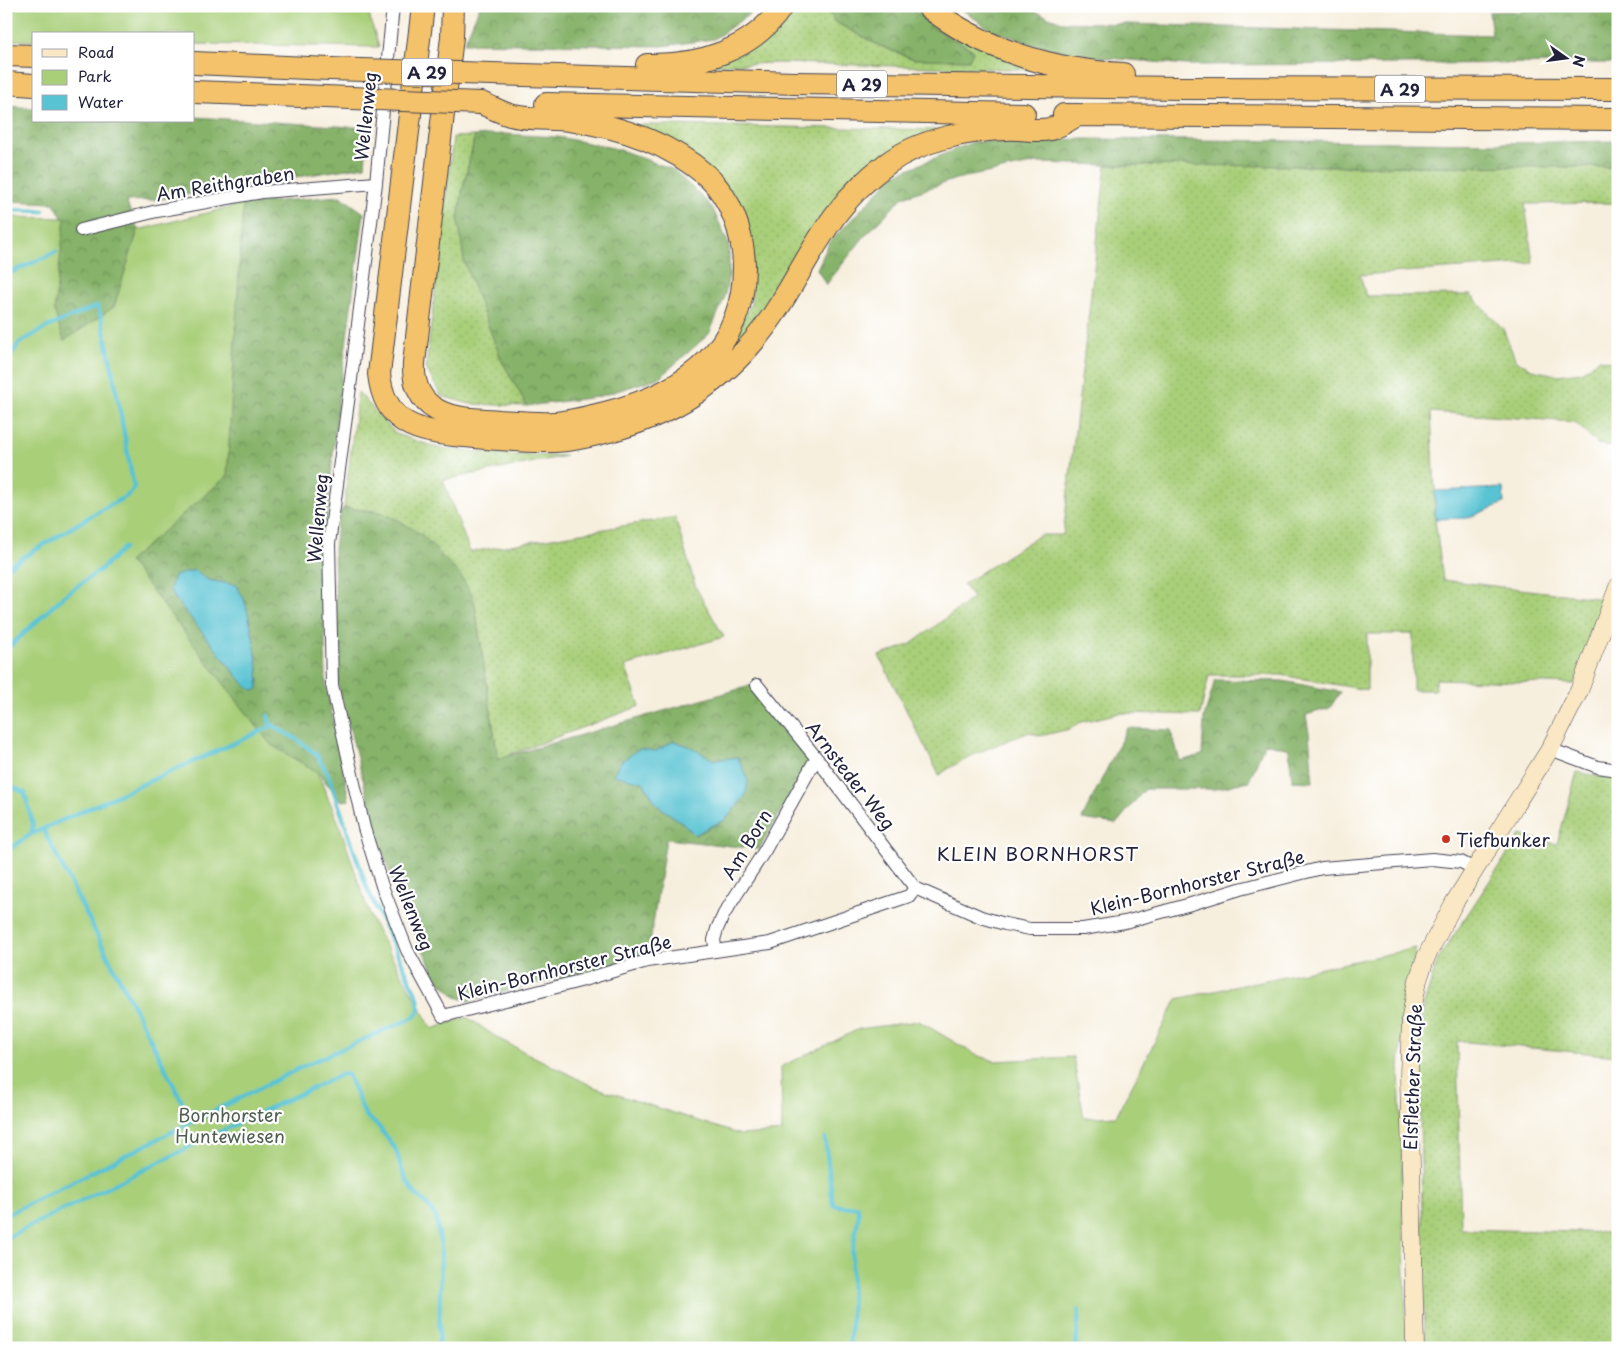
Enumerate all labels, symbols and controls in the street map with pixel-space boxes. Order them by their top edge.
legend [32,32,195,122]
north arrow [1542,32,1592,82]
text: Road [78,40,114,63]
text: N [1568,53,1591,69]
road number: A 29 [402,58,452,86]
text: Park [78,64,112,87]
street label: Wellenweg [347,70,383,162]
road number: A 29 [837,70,887,98]
road number: A 29 [1375,76,1425,102]
text: Water [78,90,123,113]
street label: Am Reithgraben [154,159,296,207]
street label: Wellenweg [300,472,334,564]
street label: Arnsteder Weg [800,715,902,835]
street label: Am Born [714,804,778,884]
place label: Tiefbunker [1456,826,1550,853]
marker: Tiefbunker [1440,833,1452,845]
district label: KLEIN BORNHORST [937,839,1139,867]
street label: Klein-Bornhorster Straße [1087,842,1307,922]
street label: Wellenweg [383,861,441,955]
street label: Klein-Bornhorster Straße [454,927,674,1007]
street label: Elsflether Straße [1396,1004,1428,1150]
park label: Bornhorster Huntewiesen [175,1101,285,1149]

